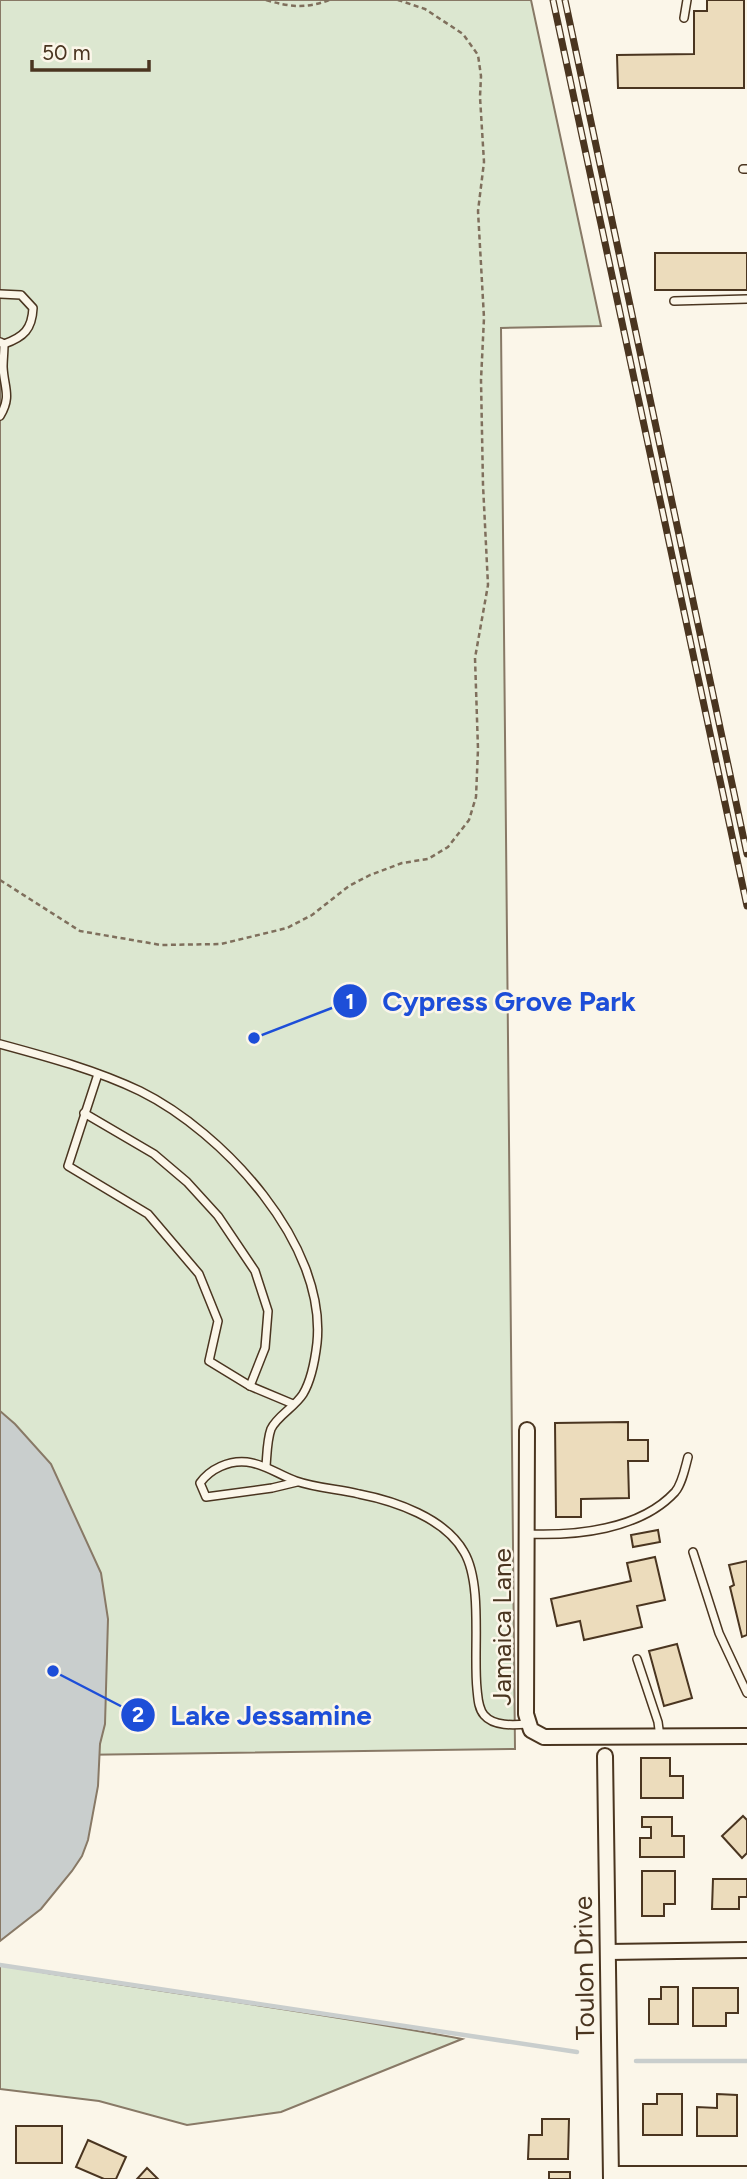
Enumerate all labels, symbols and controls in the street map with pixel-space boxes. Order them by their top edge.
scale bar [32,28,149,72]
text: 50 m [42,40,91,65]
callout: Cypress Grove Park [333,977,649,1026]
text: Cypress Grove Park [382,984,636,1018]
text: 1 [346,989,354,1014]
street label: Jamaica Lane [486,1548,518,1706]
callout: Lake Jessamine [121,1690,385,1739]
text: Lake Jessamine [170,1698,372,1732]
text: 2 [132,1702,144,1727]
street label: Toulon Drive [567,1896,601,2040]

